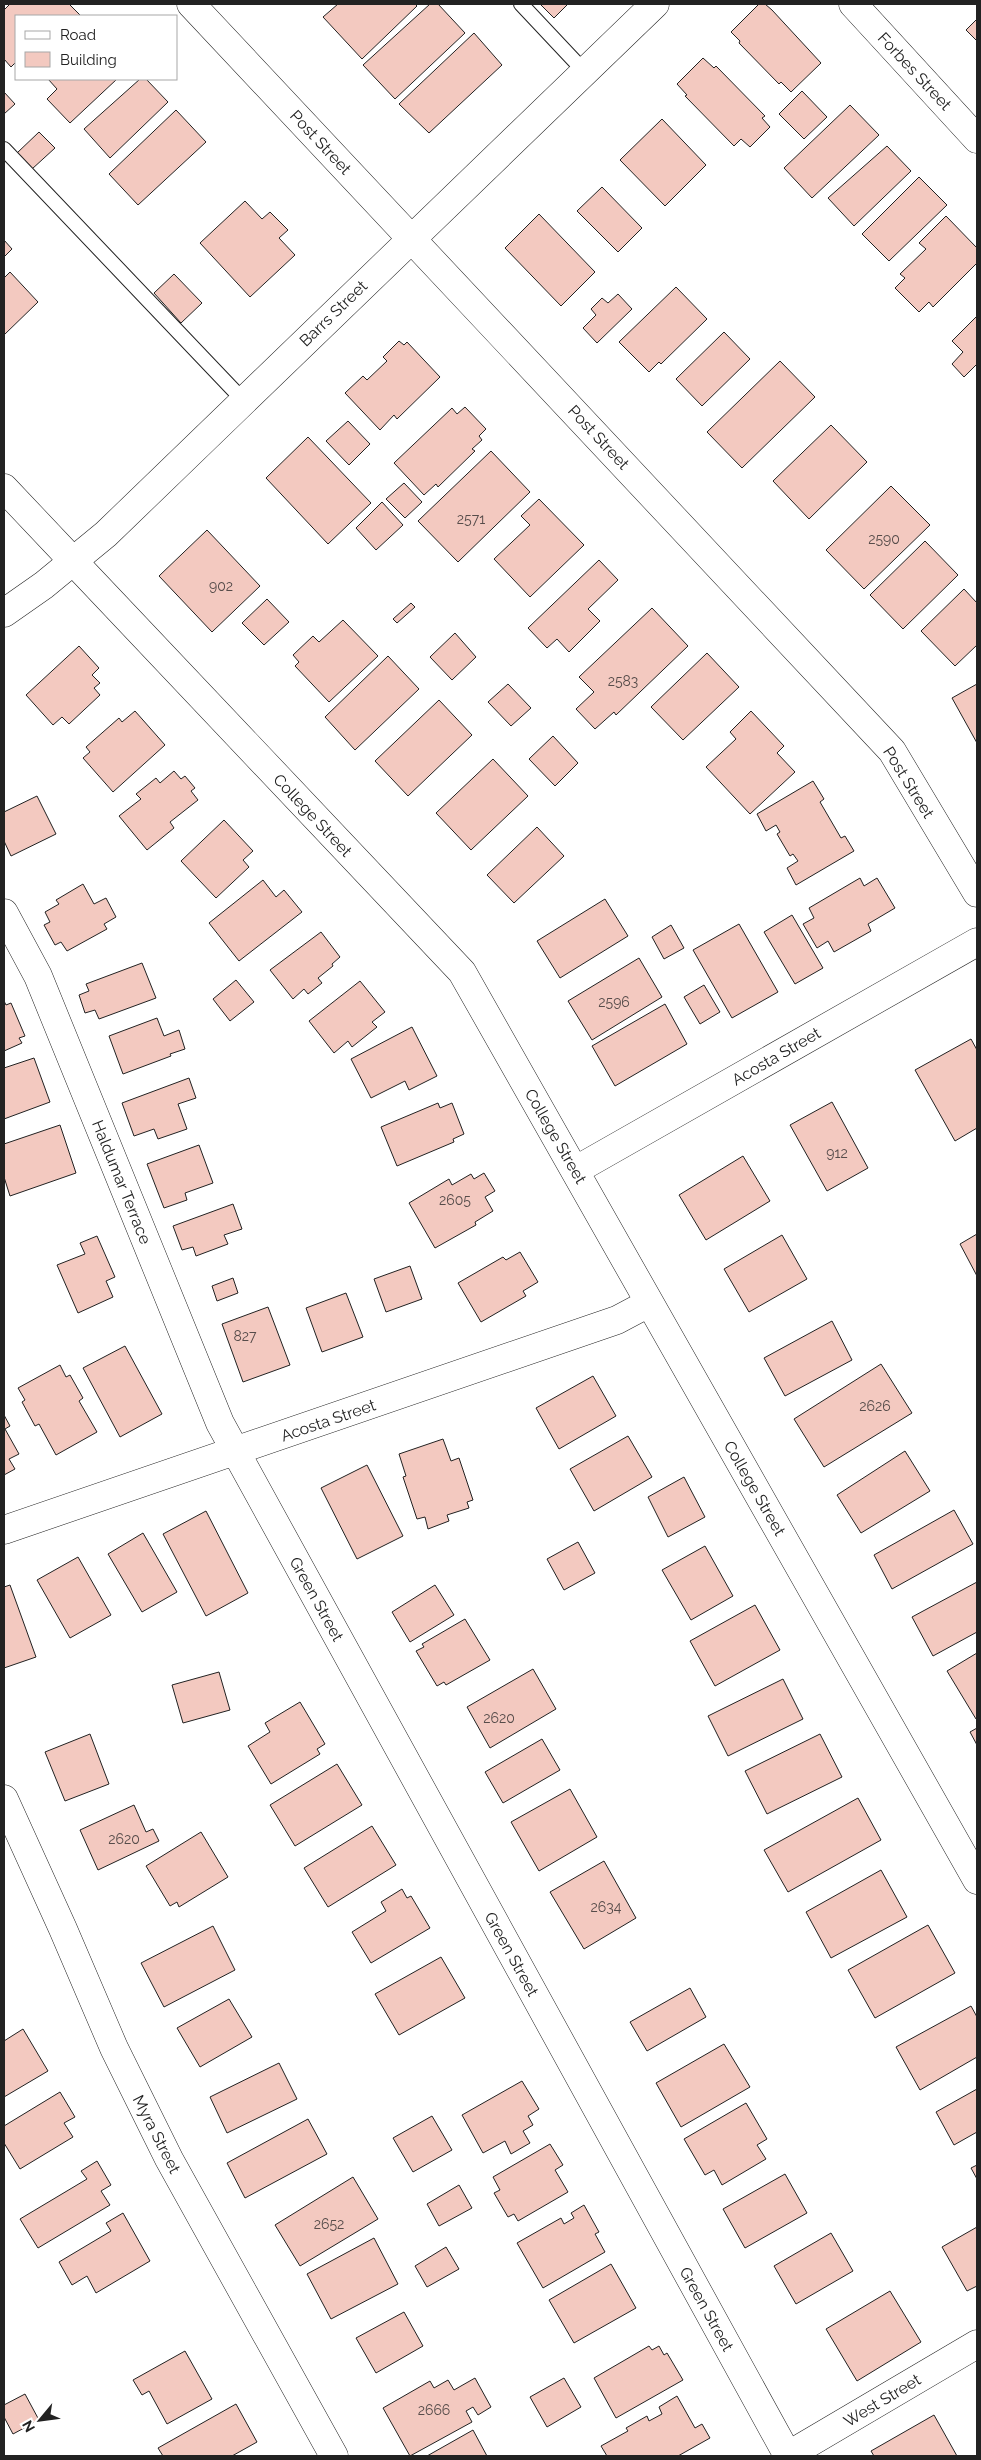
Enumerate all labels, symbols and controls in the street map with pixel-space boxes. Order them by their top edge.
legend [15,15,178,80]
text: Road [60,26,96,44]
street label: Forbes Street [874,28,956,115]
text: Building [60,51,117,69]
street label: Post Street [286,106,356,179]
street label: Barrs Street [296,276,372,350]
street label: Post Street [564,401,634,474]
house number: 2571 [457,511,485,527]
house number: 2590 [868,531,900,547]
house number: 902 [209,578,233,594]
house number: 2583 [608,673,638,689]
street label: Post Street [879,743,938,822]
street label: College Street [269,770,356,861]
house number: 2596 [598,994,630,1010]
street label: Acosta Street [729,1023,824,1089]
street label: College Street [521,1085,591,1188]
street label: Haldumar Terrace [88,1117,155,1247]
house number: 912 [826,1145,848,1161]
house number: 2605 [439,1192,471,1208]
house number: 827 [233,1328,257,1344]
street label: Acosta Street [278,1395,379,1446]
house number: 2626 [859,1398,891,1414]
street label: College Street [720,1437,790,1540]
street label: Green Street [286,1554,348,1645]
house number: 2620 [483,1710,515,1726]
house number: 2620 [108,1831,140,1847]
house number: 2634 [591,1899,622,1915]
street label: Green Street [481,1909,543,2000]
street label: Myra Street [129,2092,185,2177]
house number: 2652 [314,2216,344,2232]
street label: Green Street [676,2264,738,2355]
street label: West Street [840,2370,925,2431]
north arrow [15,2395,65,2445]
house number: 2666 [418,2402,450,2418]
text: N [19,2418,38,2435]

